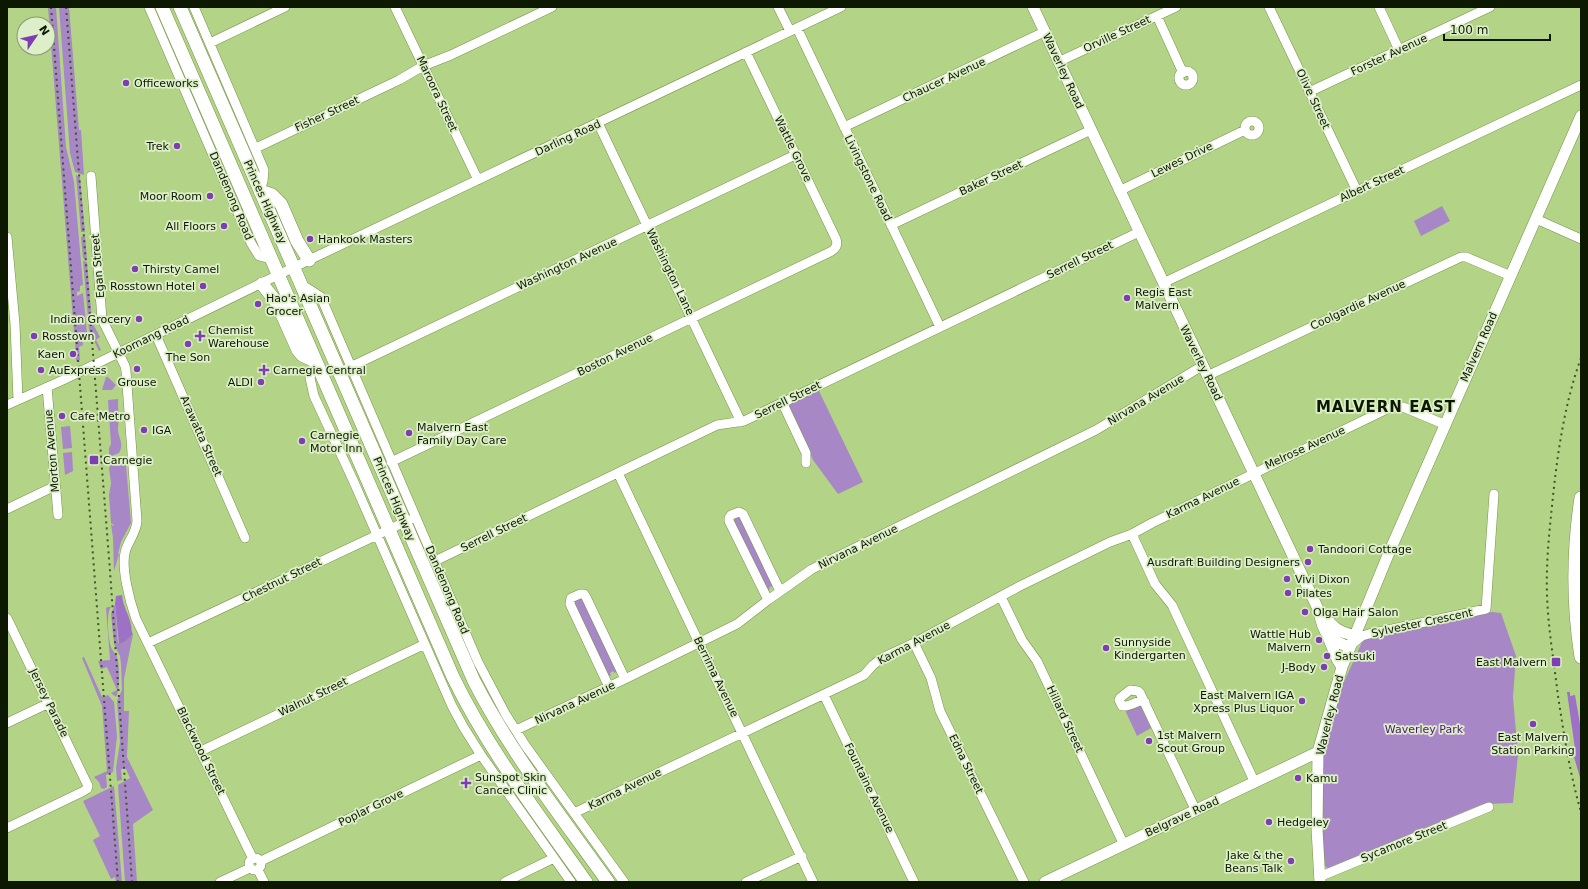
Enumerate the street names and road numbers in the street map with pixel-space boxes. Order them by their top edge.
street label: Orville Street [1081,12,1153,55]
street label: Waverley Road [1040,31,1086,111]
street label: Forster Avenue [1349,31,1430,78]
street label: Maroora Street [414,54,461,135]
street label: Chaucer Avenue [900,55,988,105]
street label: Olive Street [1293,67,1333,132]
street label: Fisher Street [293,93,362,135]
street label: Wattle Grove [771,114,815,184]
street label: Darling Road [533,117,603,159]
street label: Livingstone Road [841,133,895,223]
street label: Lewes Drive [1149,139,1215,181]
street label: Dandenong Road [207,150,255,242]
street label: Baker Street [957,157,1025,198]
street label: Princes Highway [241,158,290,246]
street label: Albert Street [1337,163,1407,205]
street label: Washington Lane [643,227,697,318]
street label: Egan Street [89,233,107,299]
street label: Washington Avenue [515,235,619,293]
street label: Serrell Street [1045,238,1116,282]
street label: Coolgardie Avenue [1308,277,1408,333]
street label: Malvern Road [1458,310,1500,384]
street label: Koornang Road [111,313,191,361]
street label: Waverley Road [1177,323,1225,403]
street label: Boston Avenue [575,331,655,379]
street label: Nirvana Avenue [1105,372,1187,428]
street label: Serrell Street [753,378,824,422]
street label: Arawatta Street [177,394,225,479]
street label: Morton Avenue [42,409,62,493]
street label: Melrose Avenue [1263,424,1347,472]
street label: Princes Highway [370,455,418,544]
street label: Karma Avenue [1164,475,1242,521]
street label: Serrell Street [459,511,530,555]
street label: Nirvana Avenue [816,522,900,572]
street label: Dandenong Road [423,544,471,636]
street label: Chestnut Street [240,555,324,605]
street label: Sylvester Crescent [1370,606,1475,640]
street label: Karma Avenue [876,618,953,667]
street label: Berrima Avenue [691,635,741,720]
street label: Jersey Parade [26,666,71,740]
street label: Walnut Street [276,674,350,719]
street label: Waverley Road [1314,674,1346,756]
street label: Nirvana Avenue [533,679,617,727]
street label: Hillard Street [1044,683,1086,755]
street label: Blackwood Street [174,705,228,798]
street label: Edna Street [946,732,986,796]
street label: Fountaine Avenue [841,741,897,835]
street label: Karma Avenue [586,766,664,812]
street label: Poplar Grove [336,787,406,829]
street label: Belgrave Road [1143,794,1221,840]
street label: Sycamore Street [1359,819,1450,865]

